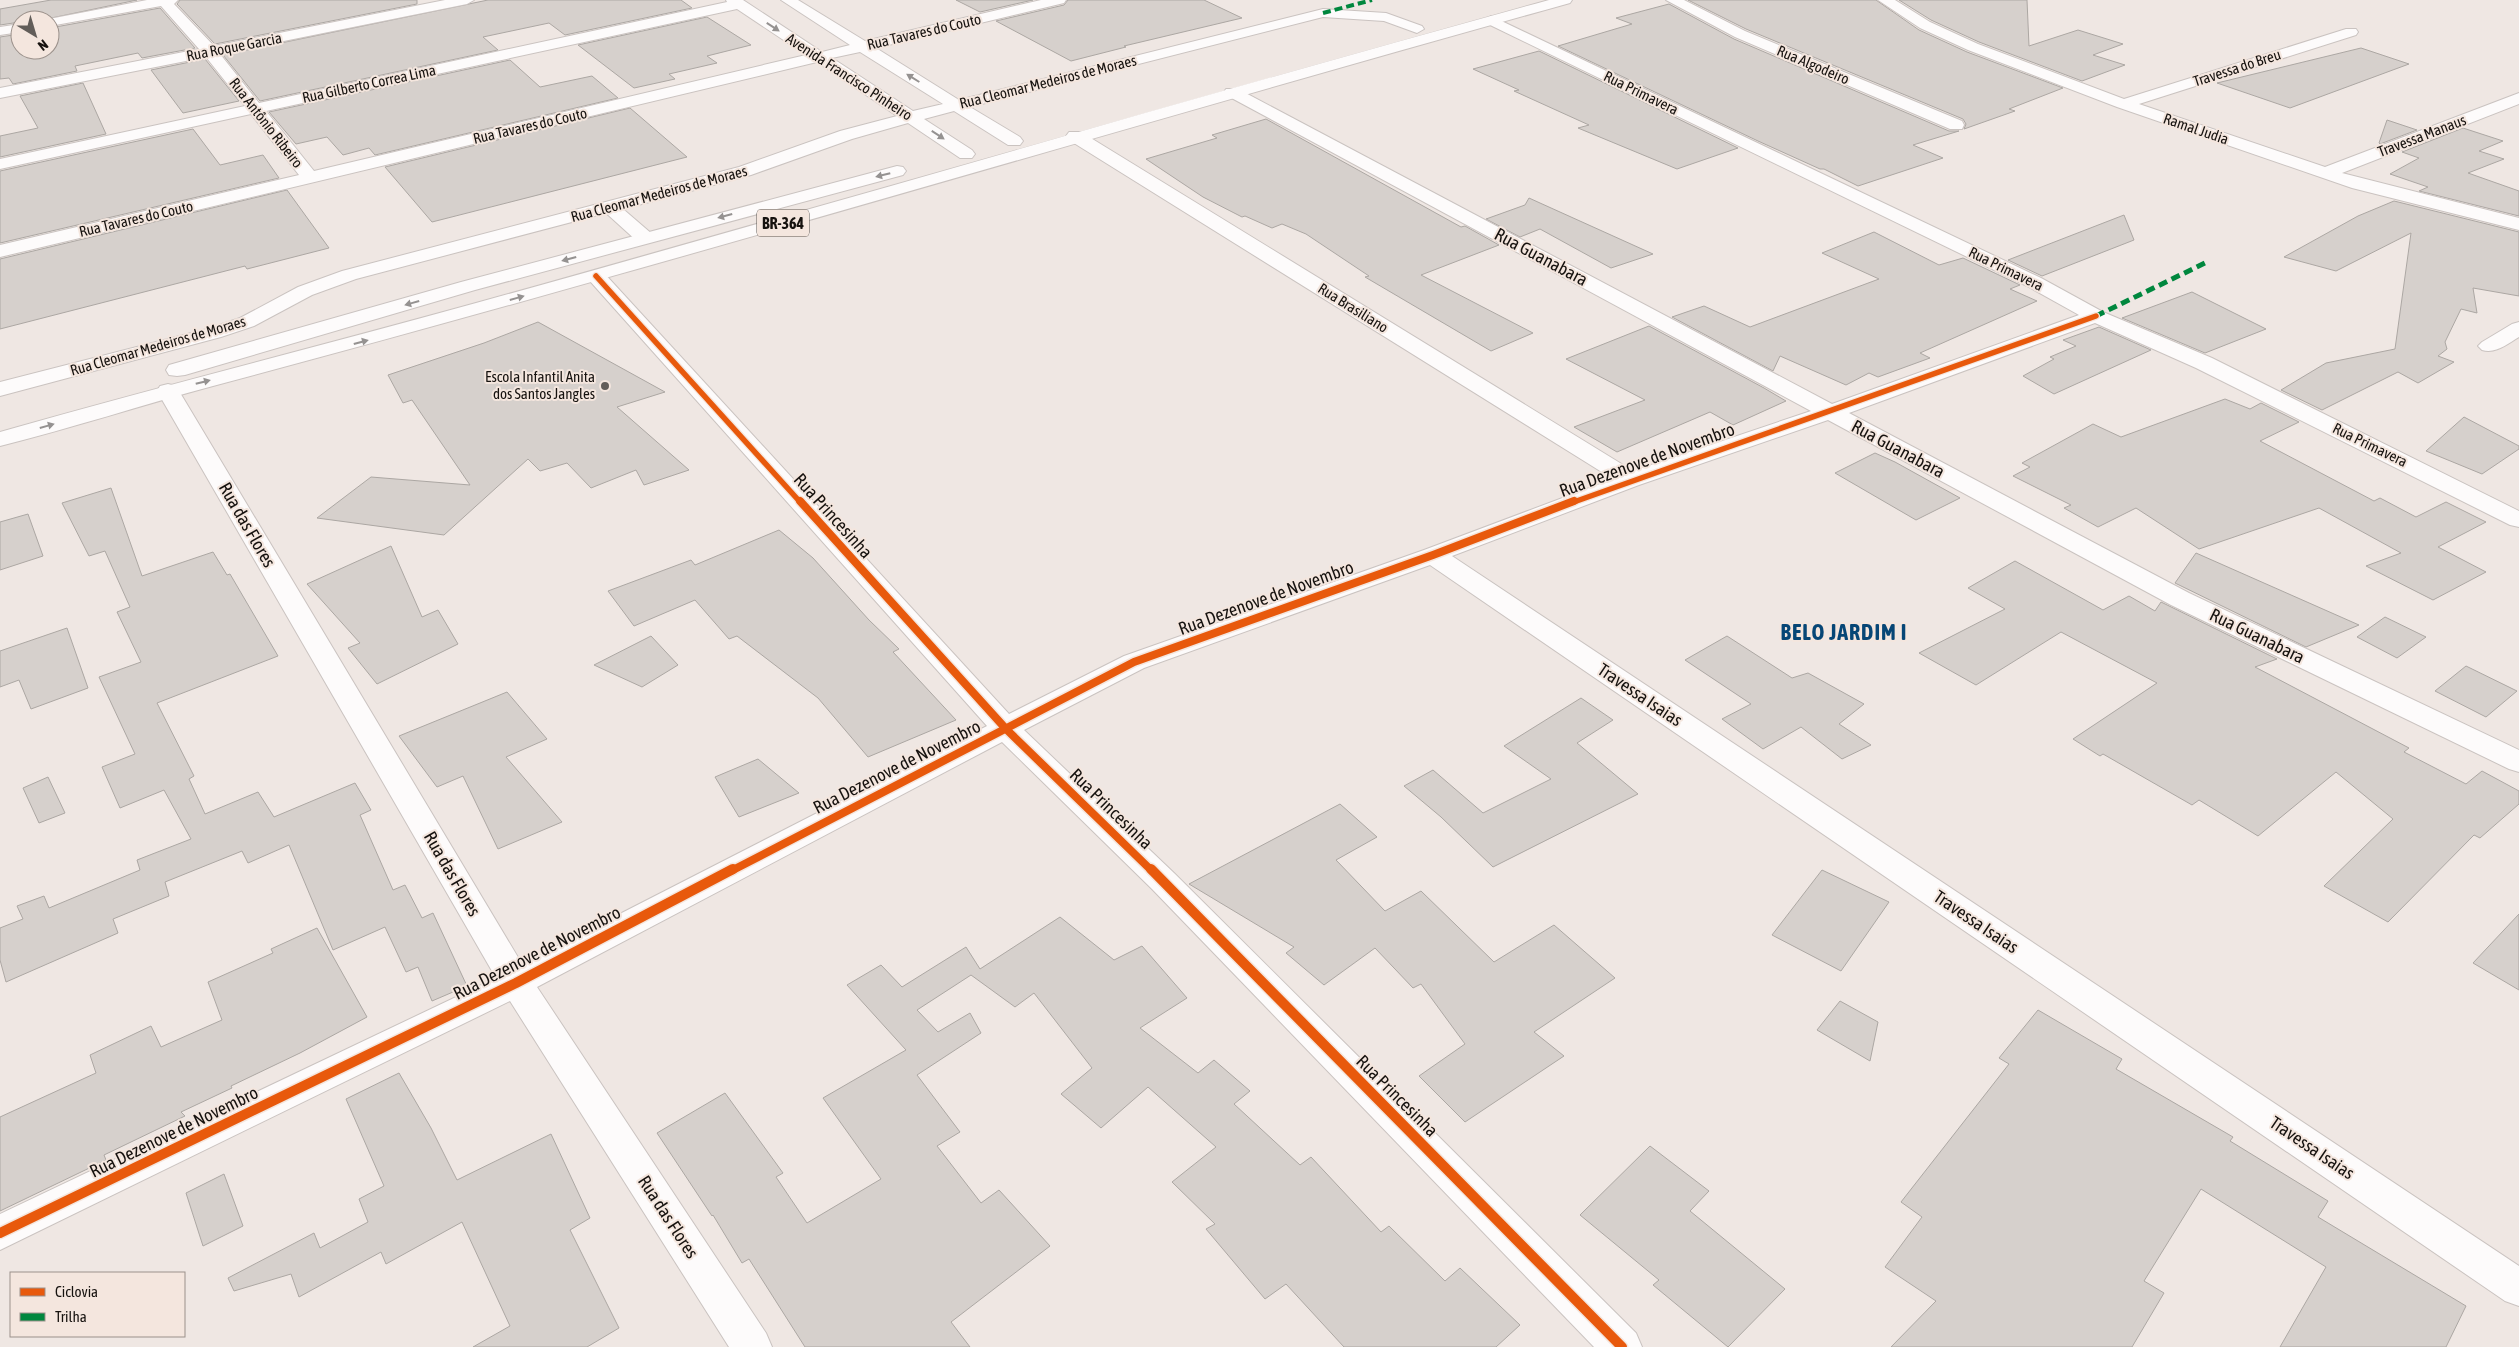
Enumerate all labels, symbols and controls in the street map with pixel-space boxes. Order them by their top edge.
north arrow [10,10,60,60]
street label: Rua Tavares do Couto [865,10,982,53]
one-way arrow [767,22,780,32]
street label: Rua Roque Garcia [185,29,283,64]
street label: Avenida Francisco Pinheiro [783,29,916,124]
text: N [35,36,51,54]
street label: Rua Algodeiro [1774,42,1852,87]
street label: Travessa do Breu [2191,45,2283,90]
street label: Rua Cleomar Medeiros de Moraes [958,51,1138,112]
street label: Rua Gilberto Correa Lima [301,61,437,106]
street label: Rua Primavera [1601,67,1681,118]
street label: Rua Antônio Ribeiro [226,74,307,171]
one-way arrow [907,74,920,83]
street label: Rua Tavares do Couto [471,104,588,147]
street label: Ramal Judia [2161,109,2231,148]
street label: Travessa Manaus [2375,111,2468,160]
one-way arrow [932,131,945,140]
street label: Rua Cleomar Medeiros de Moraes [569,162,749,225]
one-way arrow [875,171,890,179]
street label: Rua Tavares do Couto [77,197,194,240]
road number: BR-364 [757,210,809,237]
one-way arrow [718,213,733,221]
street label: Rua Guanabara [1491,223,1591,290]
street label: Rua Primavera [1966,243,2046,294]
one-way arrow [561,255,576,263]
street label: Rua Brasiliano [1315,279,1391,336]
one-way arrow [510,294,525,302]
one-way arrow [405,299,420,307]
street label: Rua Cleomar Medeiros de Moraes [68,312,248,379]
one-way arrow [353,337,368,345]
place label: Escola Infantil Anita dos Santos Jangles [485,368,595,402]
one-way arrow [196,378,211,386]
marker: Escola Infantil Anita dos Santos Jangles [599,380,611,392]
street label: Rua Guanabara [1848,415,1948,482]
street label: Rua Dezenove de Novembro [1556,418,1737,501]
street label: Rua Primavera [2330,419,2410,470]
one-way arrow [39,421,54,429]
street label: Rua Princesinha [790,469,877,562]
street label: Rua das Flores [215,479,280,571]
street label: Rua Dezenove de Novembro [1175,556,1356,639]
street label: Rua Guanabara [2207,604,2308,667]
district label: BELO JARDIM I [1781,619,1907,645]
street label: Travessa Isaias [1594,659,1686,730]
street label: Rua Dezenove de Novembro [810,715,984,818]
street label: Rua Princesinha [1066,764,1157,853]
street label: Rua das Flores [420,828,485,920]
street label: Travessa Isaias [1930,886,2022,957]
street label: Rua Dezenove de Novembro [450,901,624,1004]
street label: Rua Princesinha [1352,1051,1442,1141]
street label: Rua Dezenove de Novembro [86,1082,261,1182]
street label: Travessa Isaias [2266,1112,2358,1183]
street label: Rua das Flores [634,1171,703,1262]
legend [10,1272,185,1337]
text: Ciclovia [55,1283,98,1300]
text: Trilha [55,1308,87,1325]

